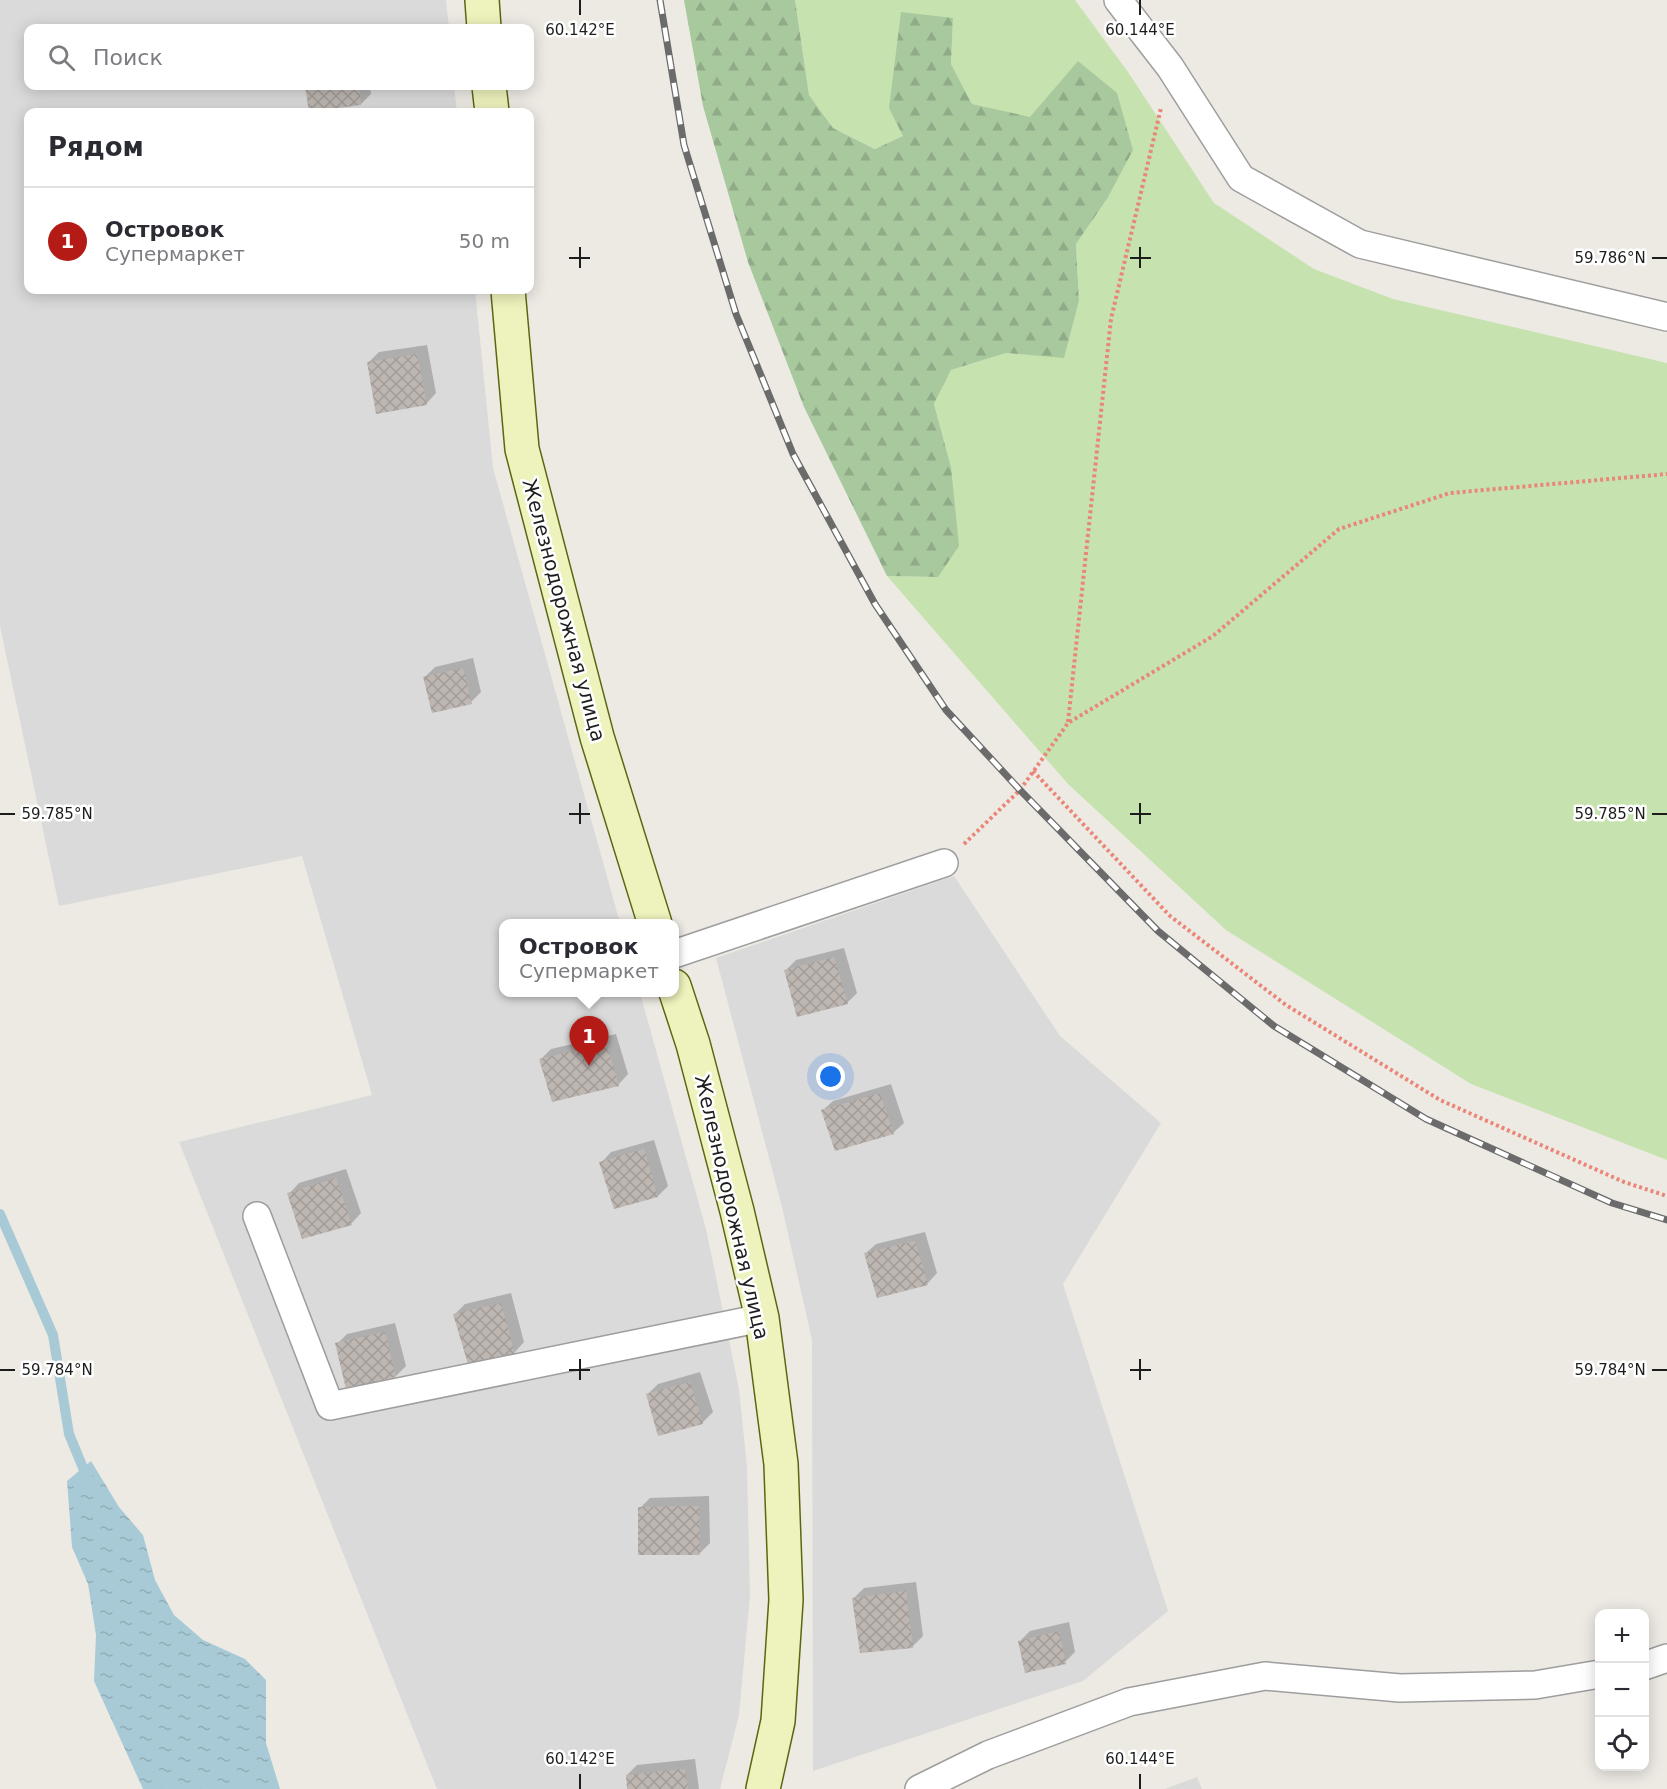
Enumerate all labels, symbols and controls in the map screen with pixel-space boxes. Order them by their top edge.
text: 60.142°E [545,21,615,39]
text: 60.144°E [1105,21,1175,39]
search box [24,24,534,90]
icon: search [45,41,78,74]
text: Поиск [93,45,163,70]
text: Рядом [48,132,144,162]
text: Островок [105,217,224,242]
text: 1 [61,229,74,253]
text: 50 m [459,229,510,253]
text: Супермаркет [105,242,245,266]
text: 59.786°N [1574,249,1646,267]
street label: Железнодорожная улица [517,476,611,744]
text: 59.785°N [21,805,93,823]
text: 59.785°N [1574,805,1646,823]
popup [499,919,679,997]
text: Островок [519,934,638,959]
text: Супермаркет [519,959,659,983]
pin: 1 [570,1016,608,1066]
your location [816,1062,845,1091]
street label: Железнодорожная улица [690,1072,774,1342]
text: 59.784°N [21,1361,93,1379]
text: 59.784°N [1574,1361,1646,1379]
map controls [1595,1609,1649,1771]
button: + [1595,1609,1649,1663]
button: − [1595,1663,1649,1717]
button: locate [1595,1717,1649,1771]
text: 60.142°E [545,1750,615,1768]
text: 60.144°E [1105,1750,1175,1768]

